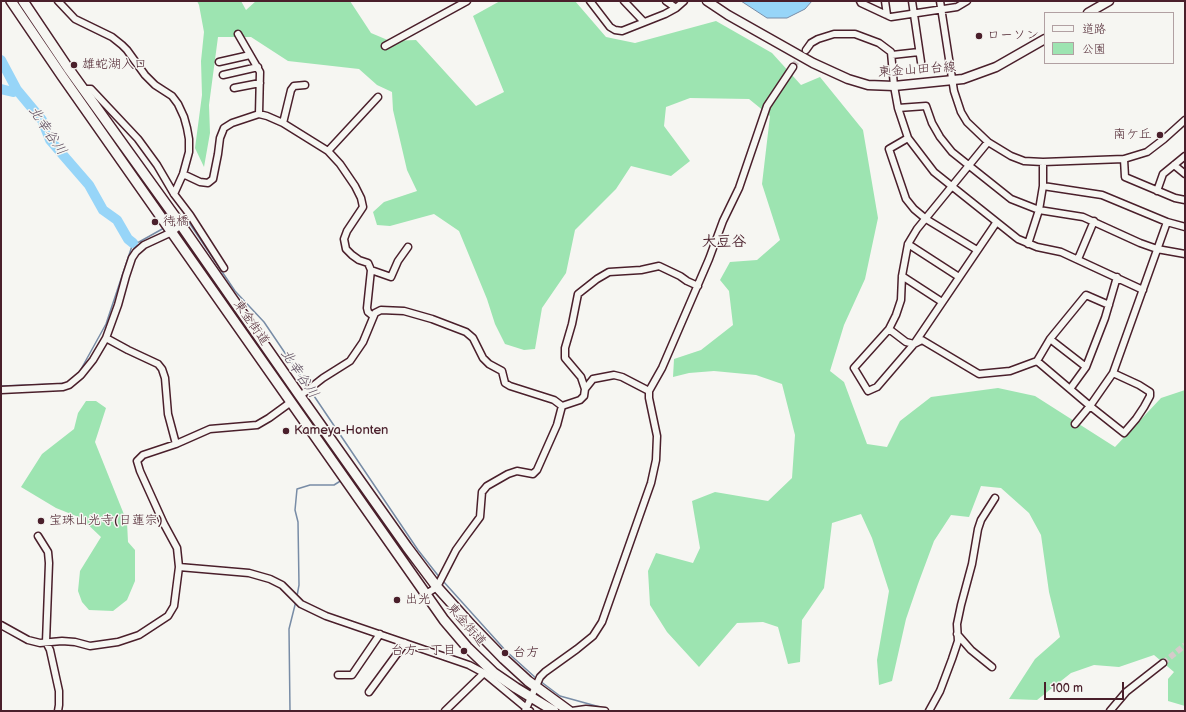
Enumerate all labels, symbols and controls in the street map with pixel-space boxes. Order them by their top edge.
legend [1044,12,1174,64]
text: 道路 [1082,22,1106,37]
place label: ローソン [987,28,1039,44]
marker: ローソン [974,31,984,41]
text: 公園 [1082,42,1106,57]
place label: 雄蛇湖入口 [82,57,147,73]
street label: 東金山田台線 [878,59,956,81]
marker: 雄蛇湖入口 [69,60,79,70]
water label: 北幸谷川 [24,103,70,159]
place label: 南ケ丘 [1113,127,1152,143]
marker: 南ケ丘 [1155,130,1165,140]
place label: 待橋 [163,214,189,230]
marker: 待橋 [150,217,160,227]
district label: 大豆谷 [702,233,746,251]
street label: 東金街道 [230,297,272,349]
water label: 北幸谷川 [276,346,322,402]
place label: Kameya-Honten [294,423,388,439]
marker: Kameya-Honten [281,426,291,436]
place label: 宝珠山光寺(日蓮宗) [49,513,163,529]
marker: 宝珠山光寺(日蓮宗) [36,516,46,526]
place label: 出光 [405,592,431,608]
marker: 出光 [392,595,402,605]
street label: 東金街道 [443,600,489,650]
place label: 台方一丁目 [391,643,456,659]
place label: 台方 [513,645,539,661]
marker: 台方一丁目 [459,646,469,656]
marker: 台方 [500,648,510,658]
scale bar [1046,674,1126,700]
text: 100 m [1051,681,1083,696]

